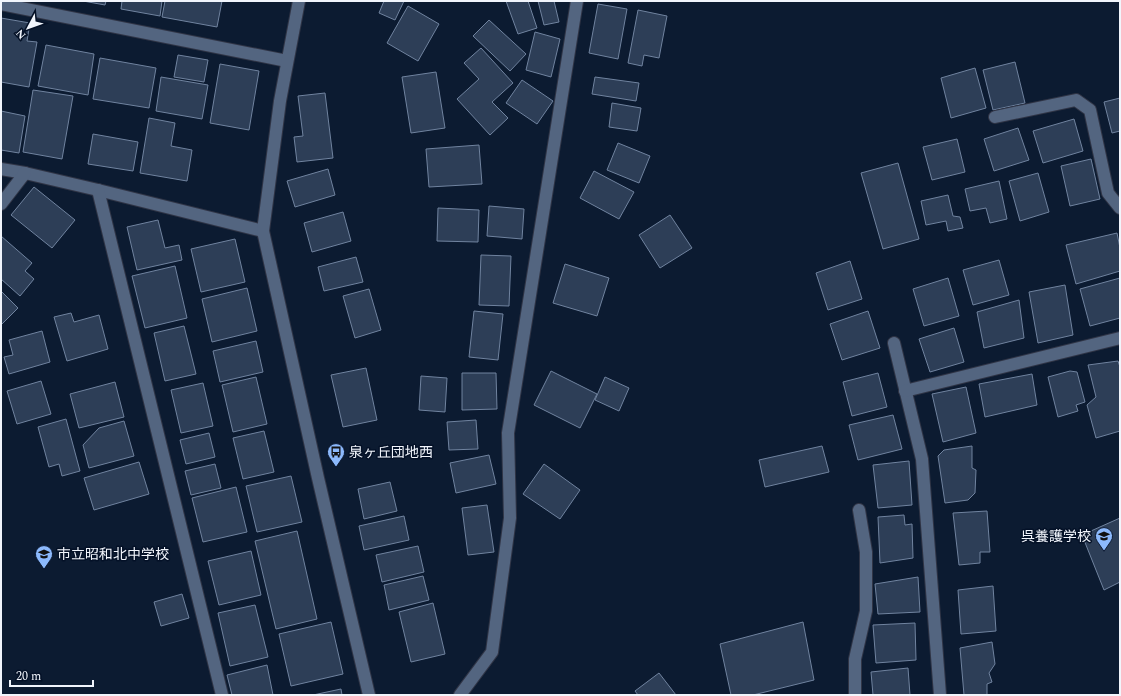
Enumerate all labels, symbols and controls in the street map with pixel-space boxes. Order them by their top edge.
north arrow [8,8,48,48]
text: N [11,25,30,43]
bus stop icon: 泉ヶ丘団地西 [326,442,346,467]
place label: 泉ヶ丘団地西 [349,442,433,463]
place label: 呉養護学校 [1021,526,1091,547]
school or university icon: 呉養護学校 [1094,526,1114,551]
school or university icon: 市立昭和北中学校 [34,544,54,569]
place label: 市立昭和北中学校 [57,544,169,565]
scale bar [10,662,93,688]
text: 20 m [16,667,41,686]

